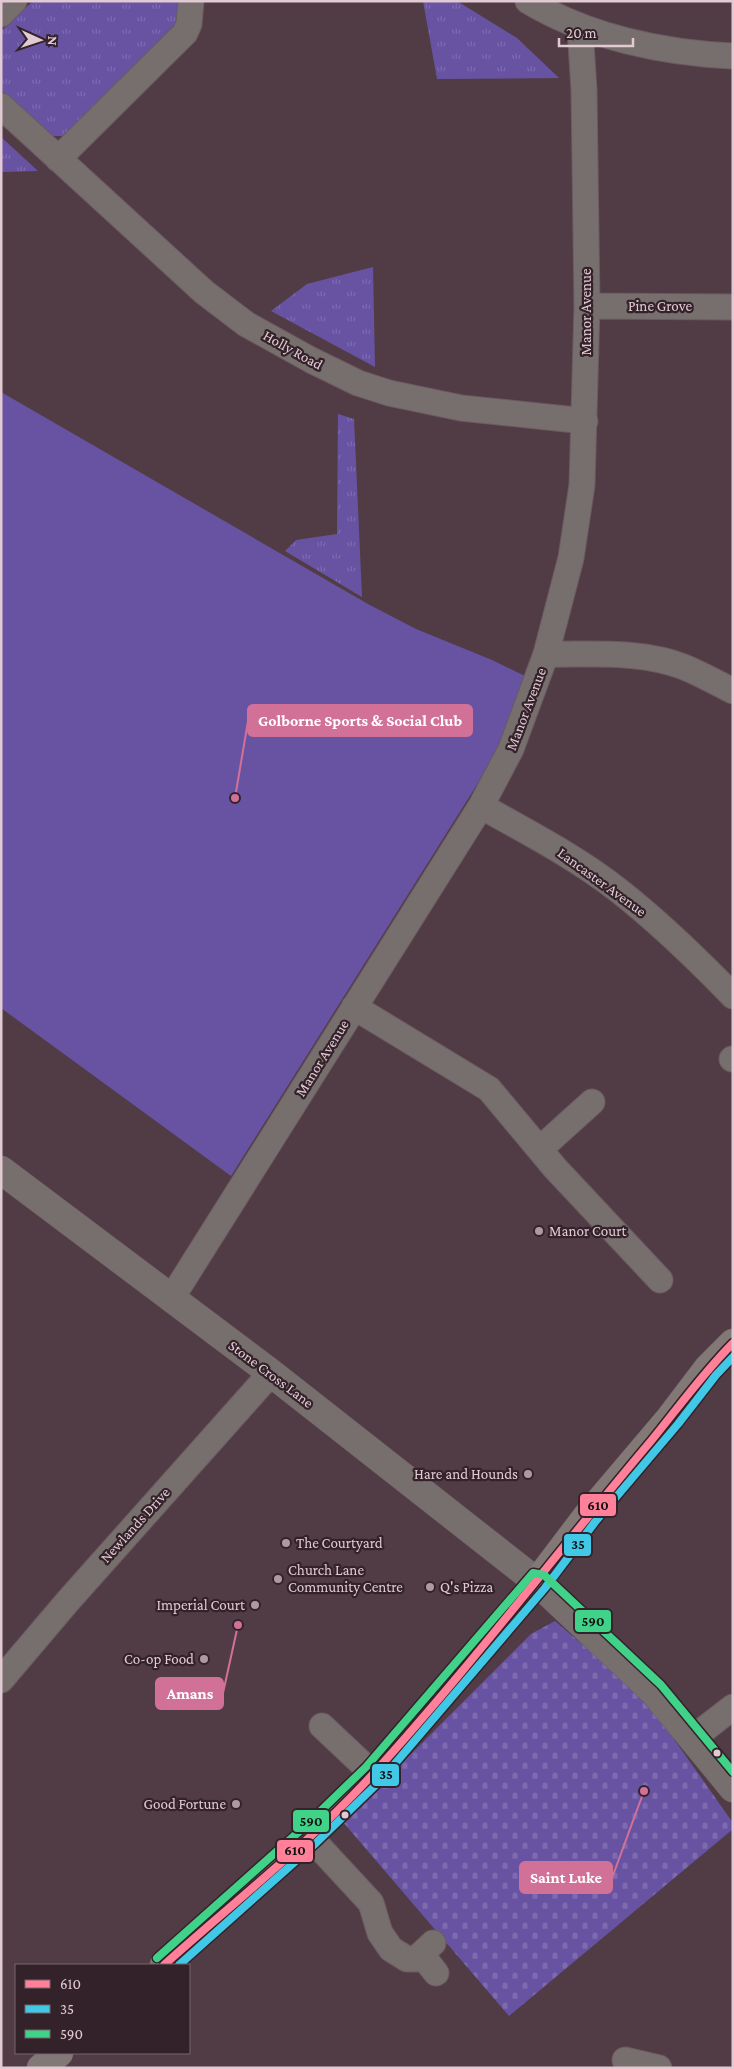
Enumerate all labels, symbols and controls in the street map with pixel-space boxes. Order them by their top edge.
north arrow [15,15,65,65]
scale bar [559,15,633,47]
text: 20 m [566,25,597,41]
text: N [45,35,61,46]
street label: Manor Avenue [578,268,594,356]
street label: Pine Grove [628,298,693,314]
street label: Holly Road [260,327,326,374]
street label: Manor Avenue [503,665,549,753]
callout: Golborne Sports & Social Club [248,705,472,736]
text: Golborne Sports & Social Club [258,712,462,729]
street label: Lancaster Avenue [555,845,650,920]
street label: Manor Avenue [292,1016,352,1099]
place label: Manor Court [549,1223,628,1239]
marker: Manor Court [533,1225,545,1237]
street label: Stone Cross Lane [226,1337,317,1411]
place label: Hare and Hounds [414,1466,518,1482]
marker: Hare and Hounds [522,1468,534,1480]
street label: Newlands Drive [97,1484,173,1566]
line badge: 610 [579,1493,617,1517]
text: 610 [587,1497,609,1513]
line badge: 35 [563,1533,592,1557]
place label: The Courtyard [296,1535,383,1552]
text: 35 [571,1536,585,1552]
marker: The Courtyard [280,1537,292,1549]
place label: Church Lane Community Centre [288,1562,403,1596]
marker: Church Lane Community Centre [272,1573,284,1585]
place label: Q's Pizza [440,1579,493,1595]
marker: Q's Pizza [424,1581,436,1593]
place label: Imperial Court [157,1597,246,1614]
marker: Imperial Court [249,1599,261,1611]
line badge: 590 [574,1609,612,1633]
text: 590 [582,1613,604,1629]
place label: Co-op Food [124,1651,194,1668]
marker: Co-op Food [198,1653,210,1665]
callout: Amans [156,1678,223,1709]
text: Amans [166,1685,214,1702]
unlabelled marker [712,1748,722,1758]
line badge: 35 [371,1763,400,1787]
text: 35 [379,1766,393,1782]
place label: Good Fortune [144,1796,226,1812]
marker: Good Fortune [230,1798,242,1810]
line badge: 590 [292,1809,330,1833]
unlabelled marker [340,1810,350,1820]
text: 590 [300,1813,322,1829]
line badge: 610 [276,1839,314,1863]
text: 610 [284,1842,306,1858]
callout: Saint Luke [520,1862,612,1893]
text: Saint Luke [530,1869,603,1886]
legend [15,1964,190,2054]
text: 610 [60,1976,81,1992]
text: 35 [60,2001,74,2017]
text: 590 [60,2026,83,2042]

